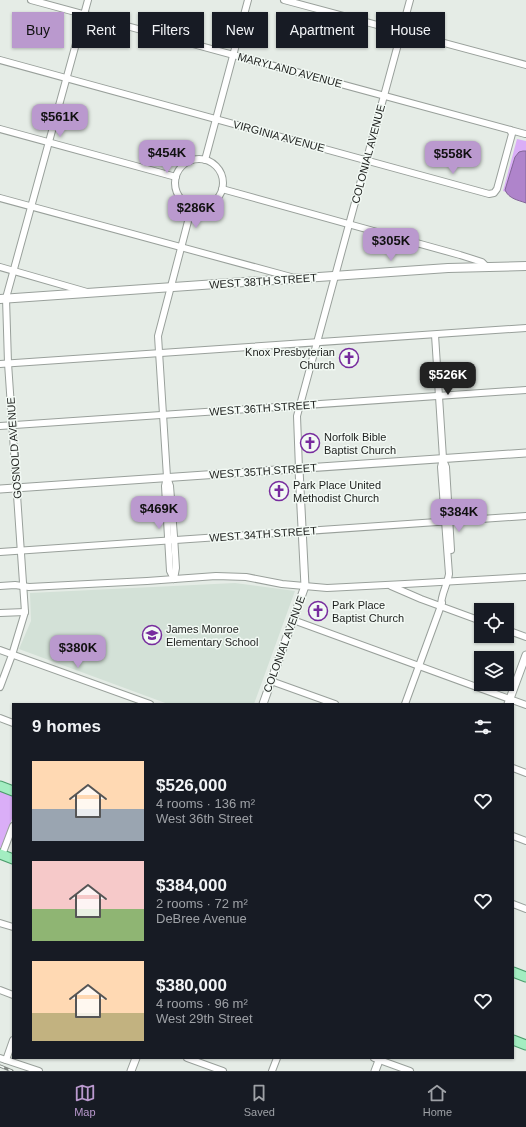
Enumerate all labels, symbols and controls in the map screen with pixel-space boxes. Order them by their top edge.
chip: Buy [12,12,64,48]
chip: Rent [72,12,130,48]
chip: Filters [138,12,204,48]
chip: New [212,12,268,48]
chip: Apartment [276,12,368,48]
chip: House [376,12,445,48]
street label: MARYLAND AVENUE [236,50,344,90]
street label: COLONIAL AVENUE [349,103,387,205]
pin: $561K [32,104,88,138]
text: $561K [41,109,79,124]
street label: VIRGINIA AVENUE [232,118,326,154]
pin: $454K [139,140,195,174]
pin: $558K [425,141,481,175]
text: $454K [148,145,186,160]
text: $558K [434,146,472,161]
pin: $286K [168,195,224,229]
text: $286K [177,200,215,215]
pin: $305K [363,228,419,262]
text: $305K [372,233,410,248]
street label: WEST 38TH STREET [209,271,318,291]
place label: Knox Presbyterian Church [245,346,335,371]
church icon: Knox Presbyterian Church [338,347,360,369]
pin: $526K [420,362,476,396]
text: $526K [429,367,467,382]
street label: GOSNOLD AVENUE [4,397,24,499]
street label: WEST 36TH STREET [209,398,318,418]
place label: Norfolk Bible Baptist Church [324,431,396,456]
church icon: Norfolk Bible Baptist Church [299,432,321,454]
street label: WEST 35TH STREET [209,461,318,481]
place label: Park Place United Methodist Church [293,479,381,504]
church icon: Park Place United Methodist Church [268,480,290,502]
pin: $469K [131,496,187,530]
pin: $384K [431,499,487,533]
text: $469K [140,501,178,516]
text: $384K [440,504,478,519]
street label: WEST 34TH STREET [209,524,318,544]
street label: COLONIAL AVENUE [261,594,307,694]
place label: Park Place Baptist Church [332,599,404,624]
church icon: Park Place Baptist Church [307,600,329,622]
map controls [474,603,514,691]
button: locate [474,603,514,643]
place label: James Monroe Elementary School [166,623,258,648]
school or university icon: James Monroe Elementary School [141,624,163,646]
pin: $380K [50,635,106,669]
text: $380K [59,640,97,655]
button: layers [474,651,514,691]
icon: filters [472,716,494,738]
text: 9 homes [32,717,101,736]
text: $526,000 [156,776,227,795]
icon: home [64,777,112,825]
icon: heart [472,790,494,812]
text: 4 rooms · 136 m² [156,796,255,811]
text: West 36th Street [156,811,253,826]
text: $384,000 [156,876,227,895]
icon: home [64,877,112,925]
icon: heart [472,890,494,912]
text: 2 rooms · 72 m² [156,896,248,911]
text: DeBree Avenue [156,911,247,926]
text: $380,000 [156,976,227,995]
icon: home [64,977,112,1025]
icon: heart [472,990,494,1012]
text: 4 rooms · 96 m² [156,996,248,1011]
text: West 29th Street [156,1011,253,1026]
tab: Map [74,1082,96,1118]
tab: Saved [244,1082,275,1118]
tab: Home [423,1082,452,1118]

